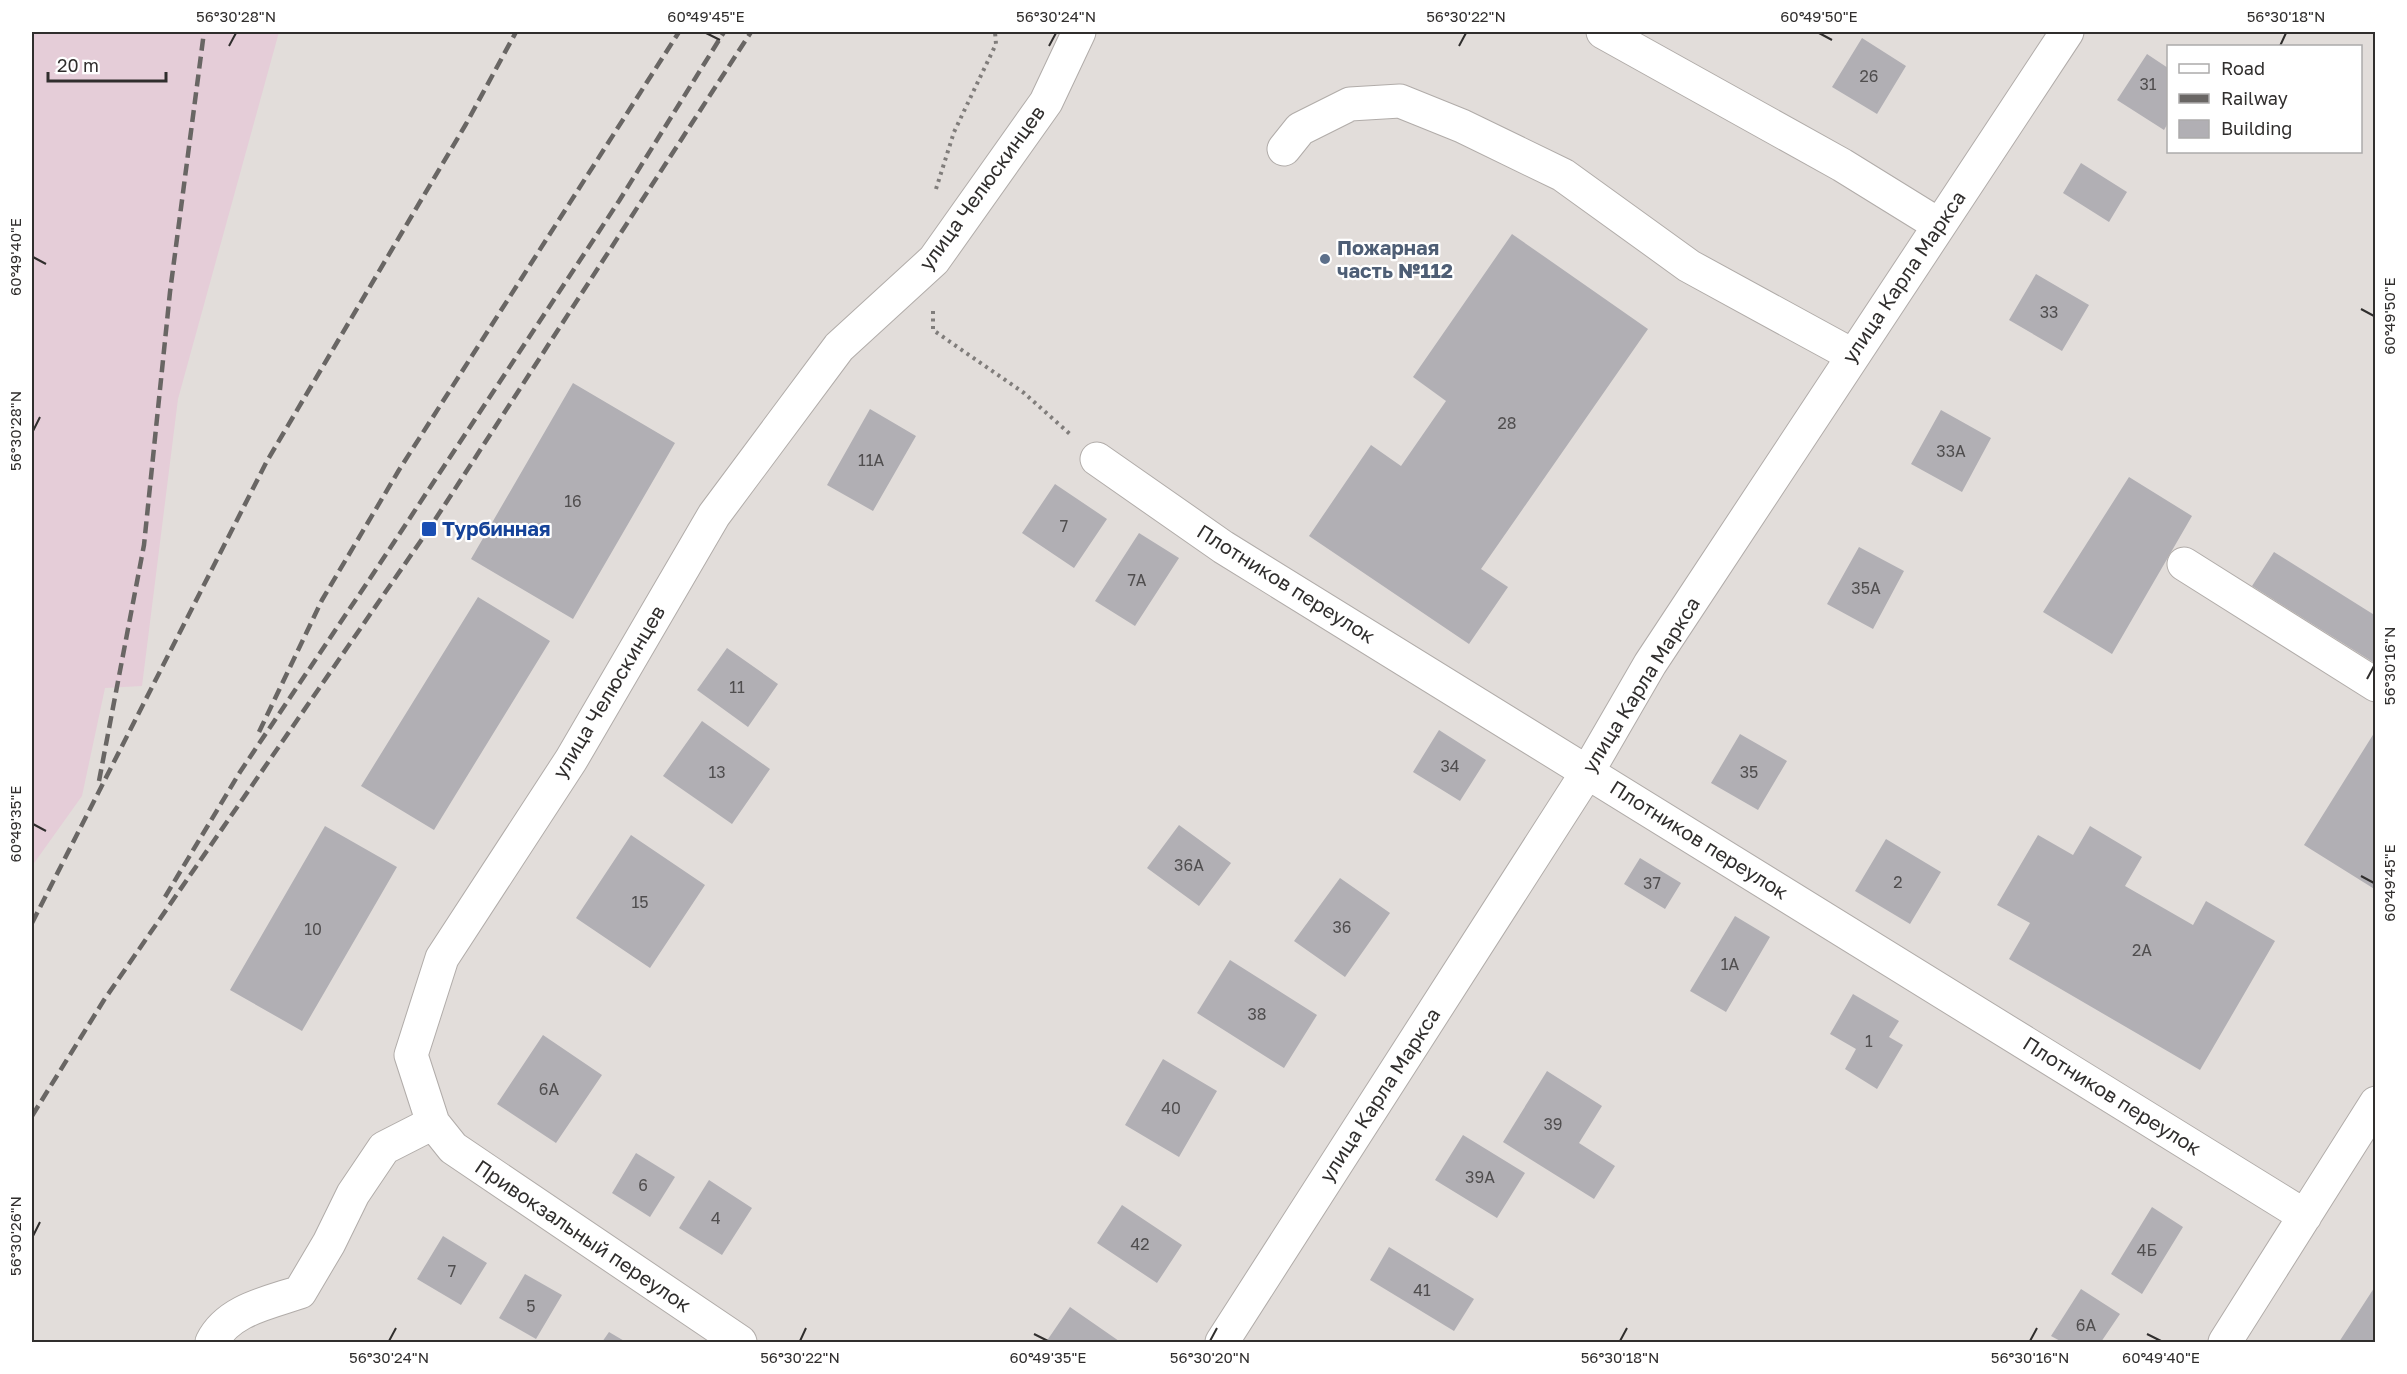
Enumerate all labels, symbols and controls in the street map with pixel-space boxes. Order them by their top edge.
text: 56°30'28"N [196,7,276,25]
text: 60°49'45"E [667,7,745,25]
text: 56°30'24"N [1016,7,1096,25]
text: 56°30'22"N [1426,7,1506,25]
text: 60°49'50"E [1780,7,1858,25]
text: 56°30'18"N [2247,7,2325,25]
scale bar [48,45,166,83]
legend [2167,45,2362,153]
text: 20 m [57,54,99,76]
text: Road [2221,57,2265,79]
house number: 26 [1860,66,1878,86]
house number: 31 [2139,74,2157,94]
text: Railway [2221,87,2288,109]
street label: улица Челюскинцев [913,100,1049,274]
text: Building [2221,117,2292,139]
street label: улица Карла Маркса [1836,186,1970,367]
text: 60°49'40"E [6,218,24,296]
place label: Пожарная часть №112 [1337,235,1453,282]
marker: Пожарная часть №112 [1318,252,1332,266]
text: 60°49'50"E [2380,277,2398,355]
house number: 33 [2040,302,2058,322]
text: 56°30'28"N [6,391,24,471]
house number: 28 [1497,413,1517,433]
house number: 33А [1936,441,1966,461]
house number: 11А [858,450,884,470]
house number: 16 [564,491,582,511]
place label: Турбинная [442,516,551,540]
house number: 7 [1060,516,1068,536]
street label: Плотников переулок [1193,519,1380,648]
marker: Турбинная [420,520,438,538]
house number: 7А [1127,570,1147,590]
house number: 35А [1851,578,1881,598]
street label: улица Карла Маркса [1576,592,1704,777]
street label: улица Челюскинцев [547,601,669,782]
text: 56°30'16"N [2380,627,2398,705]
house number: 11 [729,677,745,697]
house number: 34 [1440,756,1460,776]
house number: 13 [708,762,726,782]
house number: 35 [1740,762,1758,782]
street label: Плотников переулок [1606,775,1793,904]
text: 60°49'35"E [6,786,24,862]
text: 60°49'45"E [2380,844,2398,922]
house number: 36А [1174,855,1204,875]
house number: 2 [1893,872,1903,892]
house number: 37 [1643,873,1661,893]
house number: 15 [631,892,649,912]
house number: 36 [1332,917,1352,937]
house number: 10 [304,919,322,939]
house number: 2А [2132,940,2152,960]
house number: 1А [1721,954,1740,974]
street label: улица Карла Маркса [1314,1003,1444,1186]
house number: 38 [1247,1004,1267,1024]
house number: 1 [1865,1031,1873,1051]
street label: Плотников переулок [2019,1031,2206,1160]
house number: 6А [539,1079,559,1099]
house number: 40 [1161,1098,1181,1118]
house number: 39 [1543,1114,1563,1134]
street label: Привокзальный переулок [471,1154,696,1316]
house number: 39А [1465,1167,1495,1187]
house number: 6 [638,1175,648,1195]
text: 56°30'26"N [6,1196,24,1276]
house number: 4 [711,1208,721,1228]
house number: 42 [1130,1234,1150,1254]
house number: 4Б [2137,1240,2157,1260]
house number: 7 [448,1261,456,1281]
house number: 41 [1413,1280,1431,1300]
house number: 5 [526,1296,536,1316]
house number: 6А [2076,1315,2096,1335]
text: 56°30'24"N [349,1348,429,1366]
text: 56°30'22"N [760,1348,840,1366]
text: 60°49'35"E [1010,1348,1086,1366]
text: 56°30'20"N [1170,1348,1250,1366]
text: 56°30'18"N [1581,1348,1659,1366]
text: 56°30'16"N [1991,1348,2069,1366]
text: 60°49'40"E [2122,1348,2200,1366]

